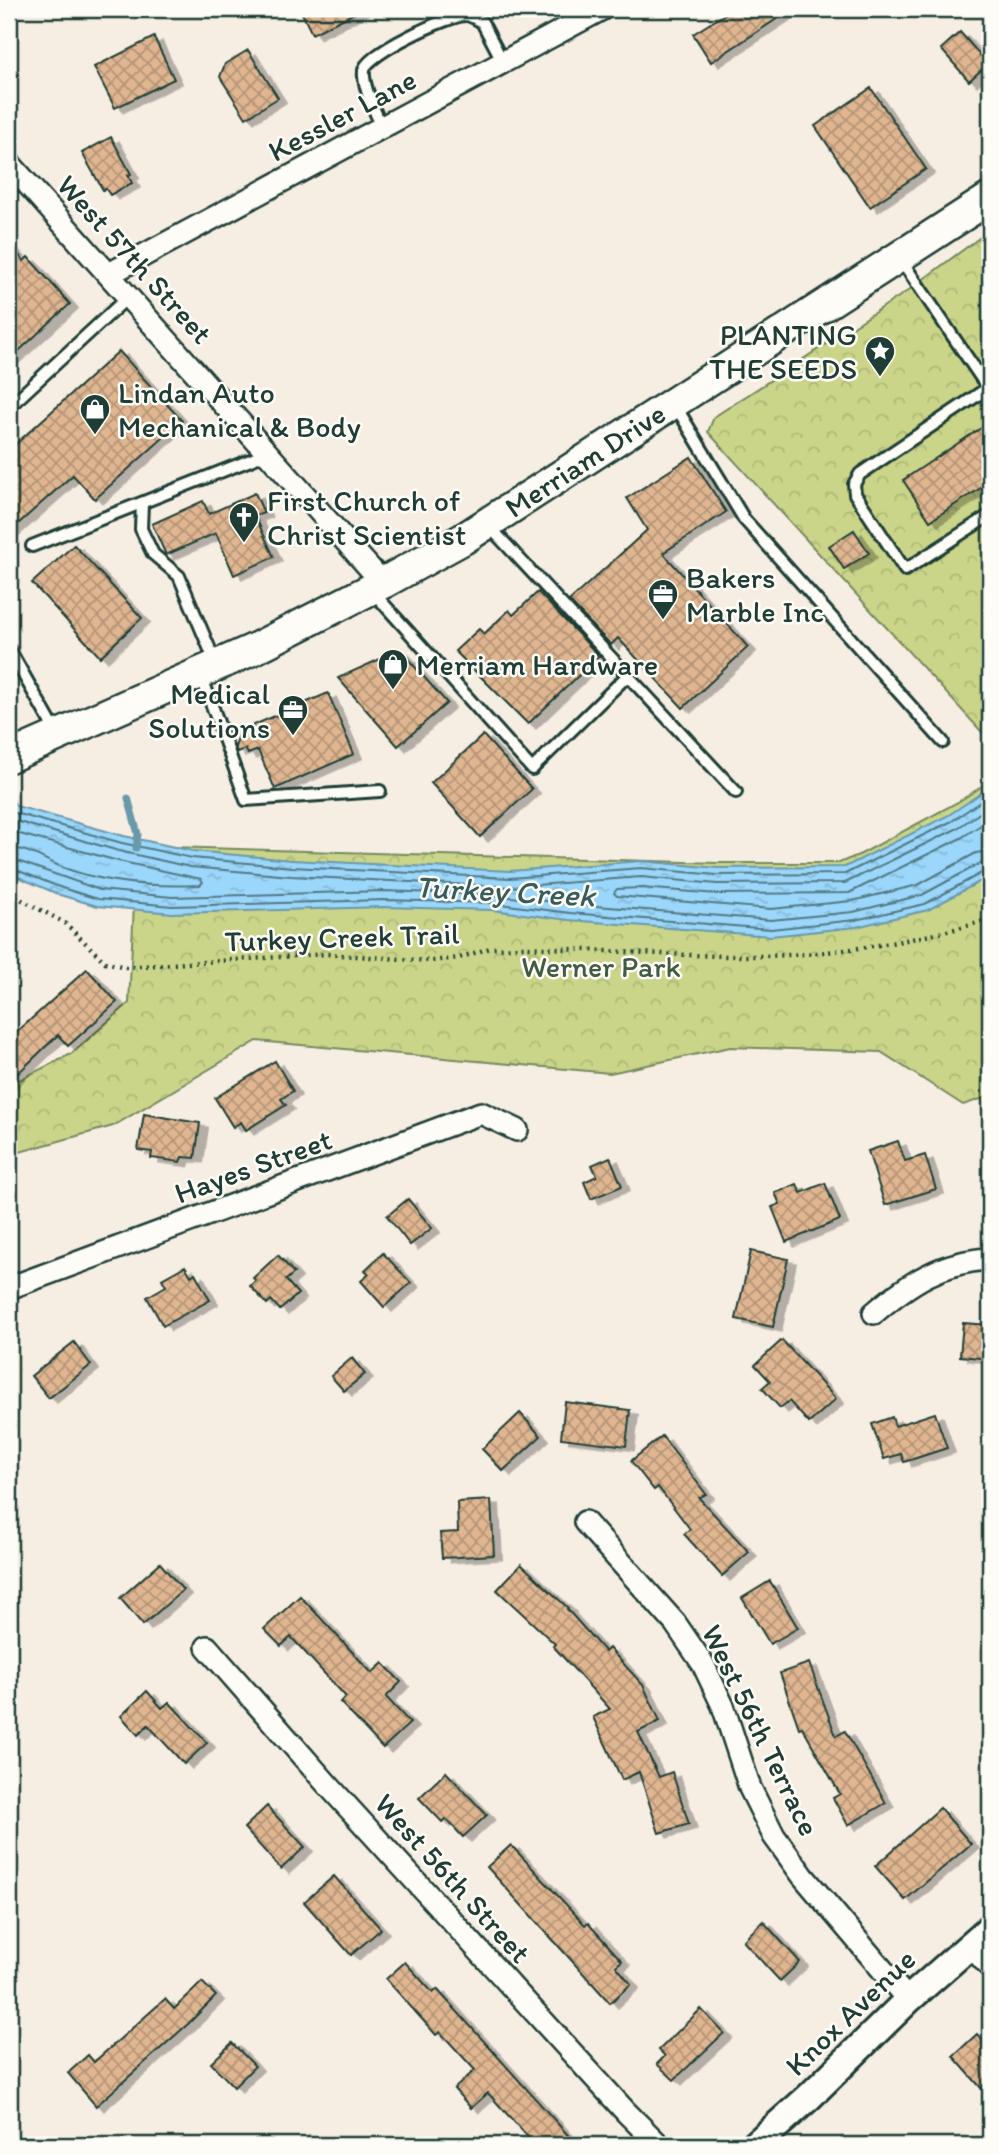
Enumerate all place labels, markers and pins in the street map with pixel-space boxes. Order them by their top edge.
place label: PLANTING THE SEEDS [709,316,857,387]
place icon: PLANTING THE SEEDS [863,334,897,378]
place label: Lindan Auto Mechanical & Body [118,374,361,445]
shop icon: Lindan Auto Mechanical & Body [78,392,112,436]
place label: First Church of Christ Scientist [267,482,466,553]
church icon: First Church of Christ Scientist [227,500,261,544]
place label: Bakers Marble Inc [686,559,824,630]
office icon: Bakers Marble Inc [646,577,680,621]
place label: Merriam Hardware [416,646,658,683]
shop icon: Merriam Hardware [376,647,410,691]
place label: Medical Solutions [148,675,271,746]
office icon: Medical Solutions [276,693,310,737]

